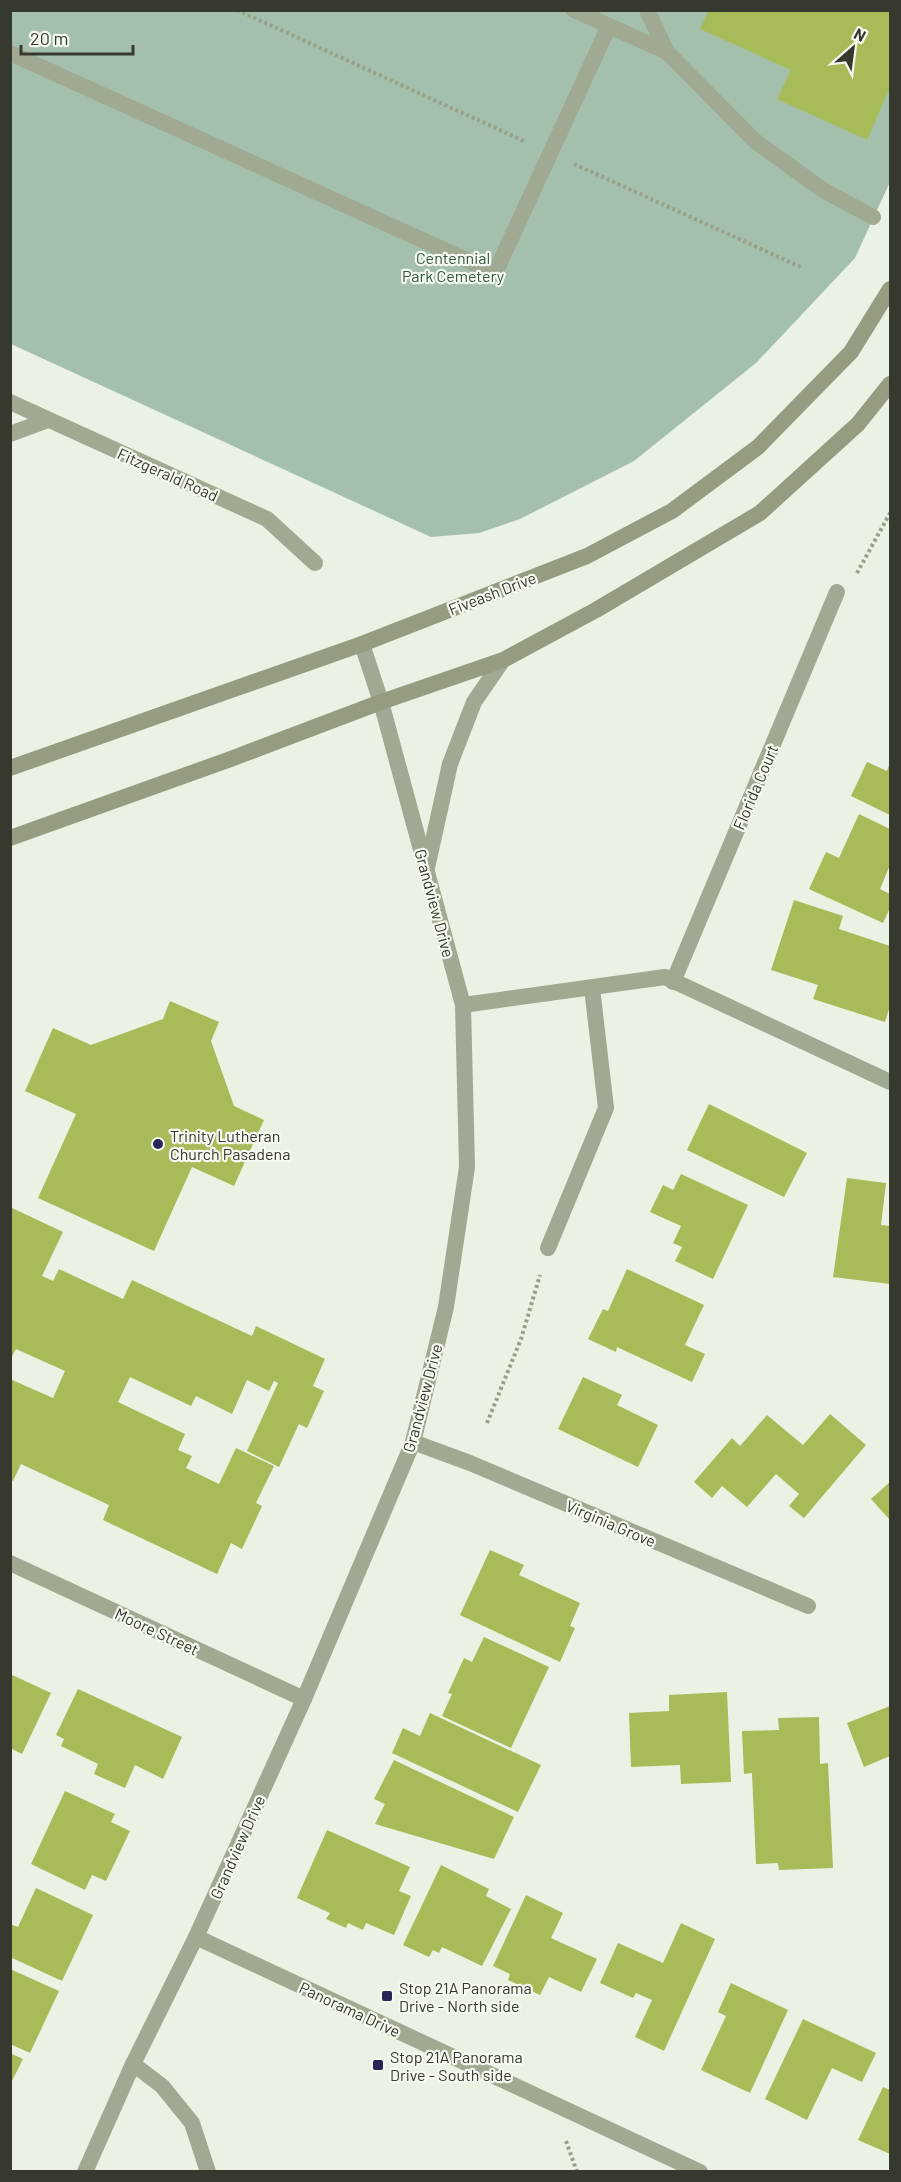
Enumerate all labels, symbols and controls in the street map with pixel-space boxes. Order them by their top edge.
scale bar [21,18,134,56]
north arrow [823,18,883,78]
text: N [851,23,869,45]
text: 20 m [30,27,68,49]
park label: Centennial Park Cemetery [402,248,505,285]
street label: Fitzgerald Road [115,443,221,505]
street label: Fiveash Drive [446,568,538,618]
street label: Florida Court [729,742,781,832]
street label: Grandview Drive [411,847,459,959]
place label: Trinity Lutheran Church Pasadena [170,1126,290,1163]
marker: Trinity Lutheran Church Pasadena [151,1137,165,1151]
street label: Grandview Drive [398,1342,446,1454]
street label: Virginia Grove [563,1496,659,1550]
street label: Moore Street [112,1603,202,1659]
street label: Grandview Drive [206,1792,268,1902]
street label: Panorama Drive [297,1977,403,2041]
place label: Stop 21A Panorama Drive - North side [399,1978,532,2015]
marker: Stop 21A Panorama Drive - North side [380,1989,394,2003]
place label: Stop 21A Panorama Drive - South side [390,2047,523,2084]
marker: Stop 21A Panorama Drive - South side [371,2058,385,2072]

